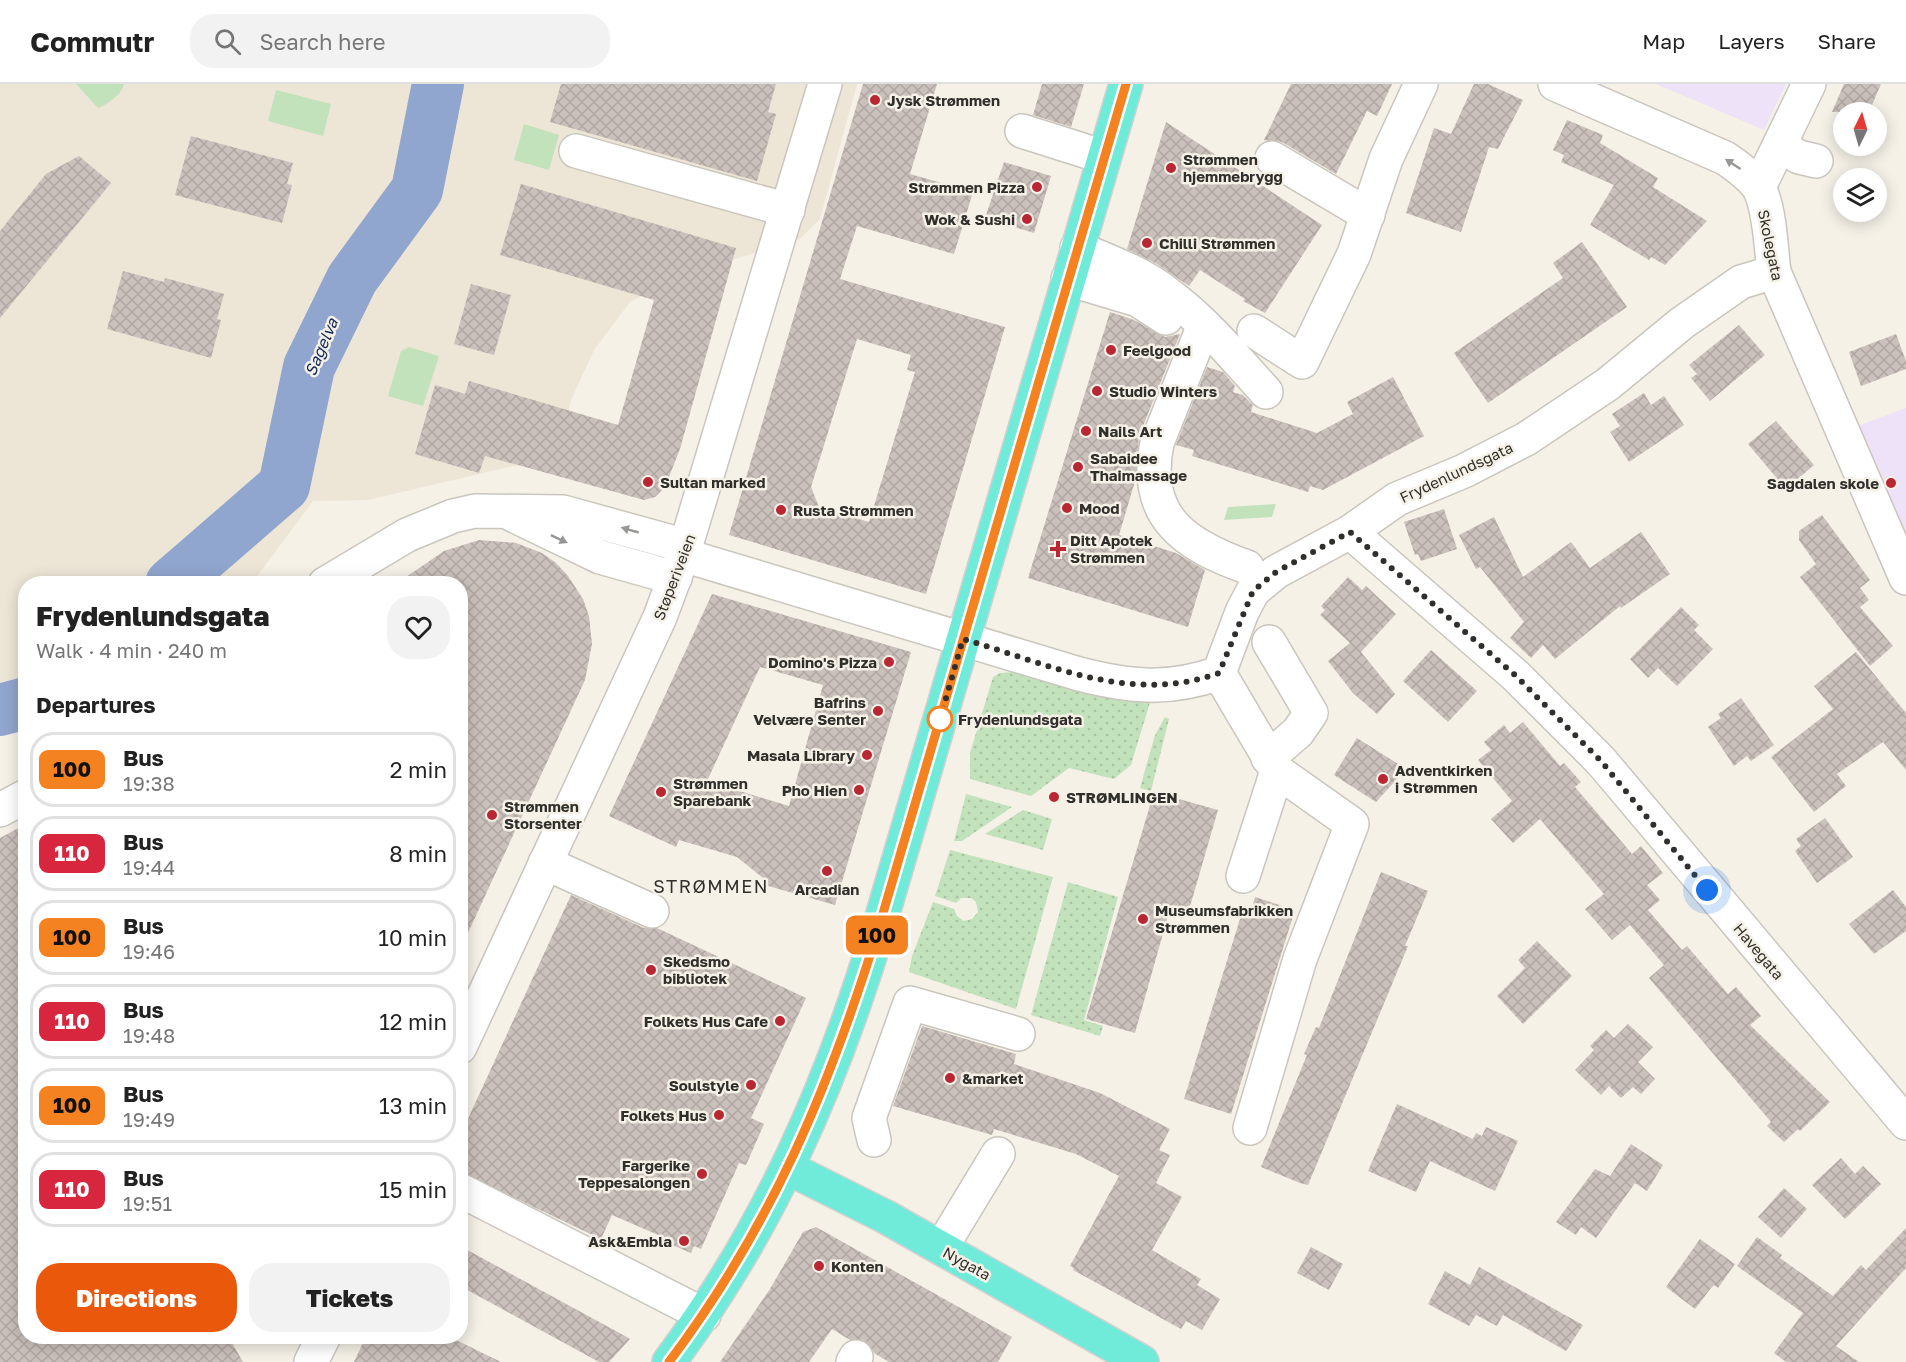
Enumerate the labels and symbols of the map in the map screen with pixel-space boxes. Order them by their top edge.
place label: Jysk Strømmen [887,91,1000,109]
marker: Jysk Strømmen [868,93,882,107]
north arrow [1833,102,1887,156]
place label: Strømmen hjemmebrygg [1183,150,1283,185]
one-way arrow [1725,158,1741,169]
marker: Strømmen hjemmebrygg [1164,161,1178,175]
place label: Strømmen Pizza [908,178,1025,196]
marker: Strømmen Pizza [1030,180,1044,194]
street label: Skolegata [1755,208,1787,282]
place label: Wok & Sushi [924,210,1015,228]
marker: Wok & Sushi [1020,212,1034,226]
place label: Chilli Strømmen [1159,234,1275,252]
marker: Chilli Strømmen [1140,236,1154,250]
water label: Sagelva [300,314,342,379]
place label: Feelgood [1123,341,1191,359]
marker: Feelgood [1104,343,1118,357]
place label: Studio Winters [1109,382,1217,400]
marker: Studio Winters [1090,384,1104,398]
place label: Nails Art [1098,422,1162,440]
marker: Nails Art [1079,424,1093,438]
street label: Frydenlundsgata [1397,438,1515,506]
place label: Sabaidee Thaimassage [1090,449,1187,484]
marker: Sabaidee Thaimassage [1071,460,1085,474]
place label: Sultan marked [660,473,765,491]
place label: Sagdalen skole [1767,474,1879,492]
marker: Sultan marked [641,475,655,489]
marker: Sagdalen skole [1884,476,1898,490]
place label: Mood [1079,499,1120,517]
place label: Rusta Strømmen [793,501,914,519]
marker: Mood [1060,501,1074,515]
marker: Rusta Strømmen [774,503,788,517]
one-way arrow [621,525,639,534]
street label: Støperiveien [649,531,699,623]
place label: Ditt Apotek Strømmen [1070,531,1153,566]
one-way arrow [551,534,568,543]
marker: Ditt Apotek Strømmen [1051,542,1065,556]
place label: Domino's Pizza [768,653,877,671]
marker: Domino's Pizza [882,655,896,669]
place label: Bafrins Velvære Senter [753,693,866,728]
marker: Bafrins Velvære Senter [871,704,885,718]
marker: Frydenlundsgata [927,706,953,732]
place label: Frydenlundsgata [958,710,1083,728]
place label: Masala Library [747,746,855,764]
marker: Masala Library [860,748,874,762]
place label: Adventkirken i Strømmen [1395,761,1492,796]
marker: Adventkirken i Strømmen [1376,772,1390,786]
place label: Strømmen Sparebank [673,774,751,809]
place label: Pho Hien [782,781,847,799]
marker: Pho Hien [852,783,866,797]
marker: Strømmen Sparebank [654,785,668,799]
place label: STRØMLINGEN [1066,788,1178,806]
marker: STRØMLINGEN [1047,790,1061,804]
place label: Strømmen Storsenter [504,797,582,832]
marker: Strømmen Storsenter [485,808,499,822]
marker: Arcadian [820,864,834,878]
district label: STRØMMEN [653,875,769,897]
your location [1692,875,1722,905]
place label: Arcadian [795,880,859,898]
place label: Museumsfabrikken Strømmen [1155,901,1293,936]
marker: Museumsfabrikken Strømmen [1136,912,1150,926]
line badge: 100 [842,916,912,954]
street label: Havegata [1730,919,1788,983]
place label: Skedsmo bibliotek [663,952,730,987]
marker: Skedsmo bibliotek [644,963,658,977]
place label: Folkets Hus Cafe [644,1012,768,1030]
marker: Folkets Hus Cafe [773,1014,787,1028]
place label: &market [962,1069,1024,1087]
marker: &market [943,1071,957,1085]
place label: Soulstyle [669,1076,739,1094]
marker: Soulstyle [744,1078,758,1092]
place label: Folkets Hus [620,1106,707,1124]
marker: Folkets Hus [712,1108,726,1122]
place label: Fargerike Teppesalongen [578,1156,690,1191]
marker: Fargerike Teppesalongen [695,1167,709,1181]
place label: Ask&Embla [588,1232,672,1250]
marker: Ask&Embla [677,1234,691,1248]
street label: Nygata [940,1243,994,1283]
place label: Konten [831,1257,884,1275]
marker: Konten [812,1259,826,1273]

